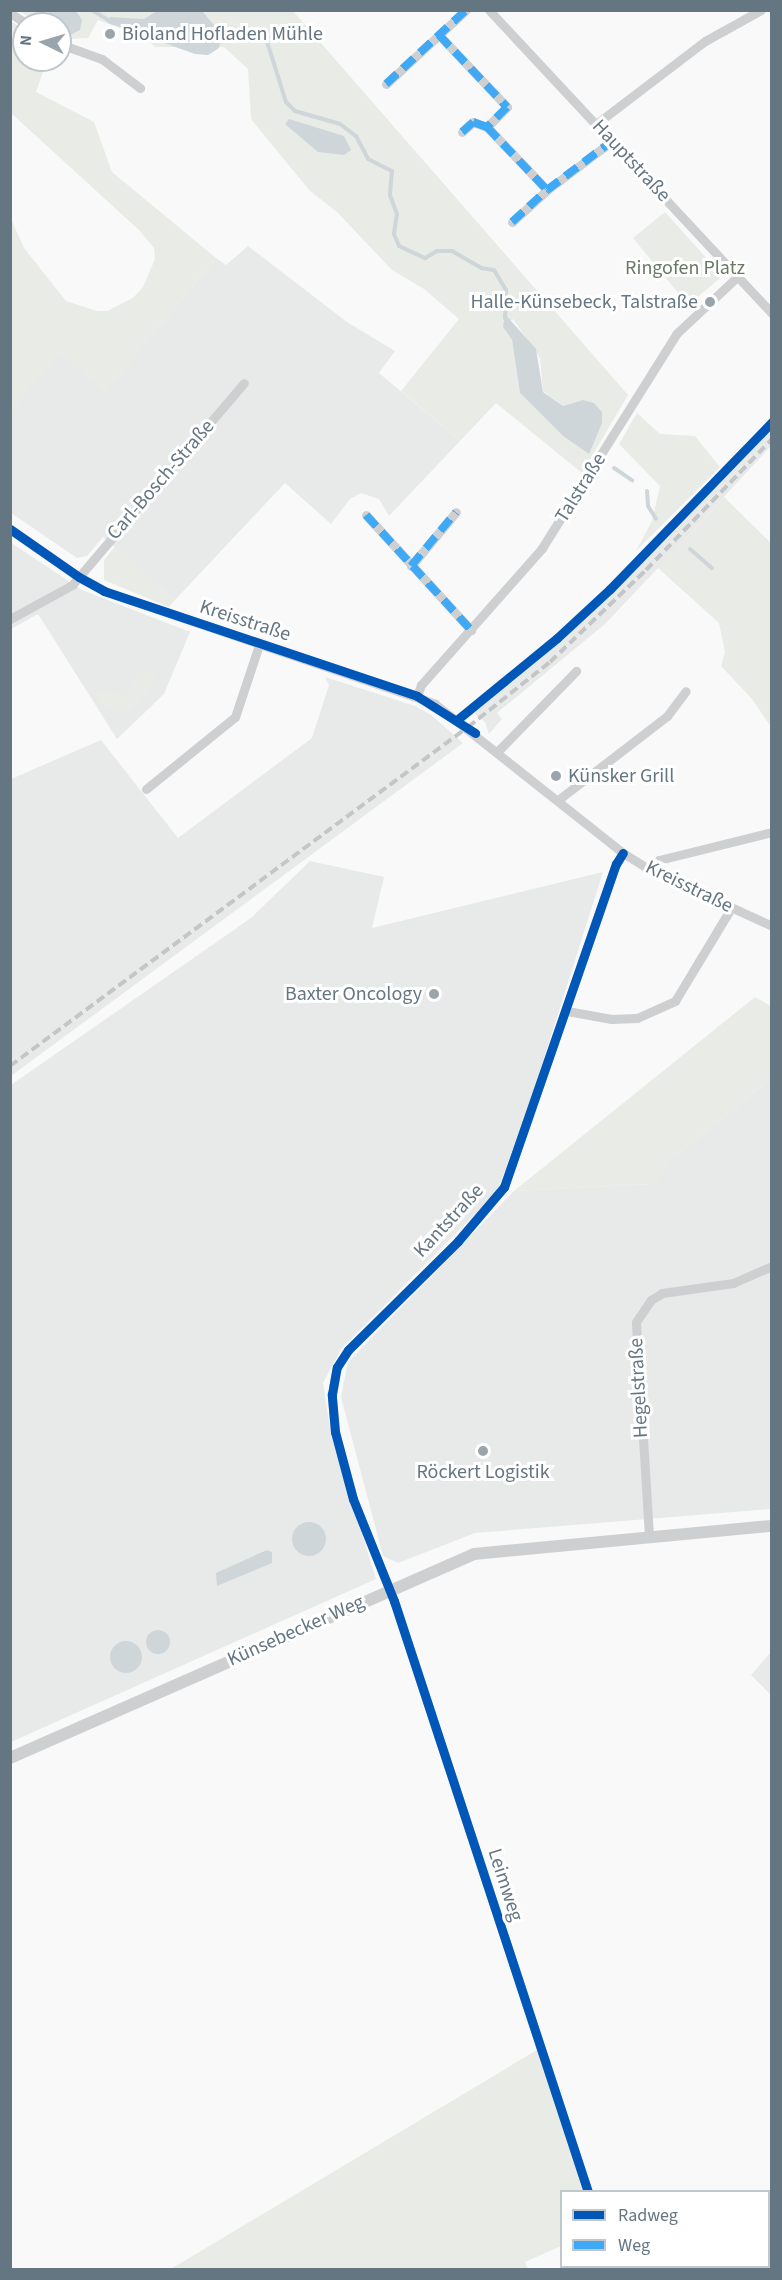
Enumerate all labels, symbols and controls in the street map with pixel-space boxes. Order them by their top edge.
north arrow [12,12,72,72]
place label: Bioland Hofladen Mühle [122,22,323,46]
marker: Bioland Hofladen Mühle [103,27,117,41]
text: N [15,34,37,47]
street label: Hauptstraße [587,115,675,207]
park label: Ringofen Platz [625,256,745,280]
place label: Halle-Künsebeck, Talstraße [471,290,698,314]
marker: Halle-Künsebeck, Talstraße [703,295,717,309]
street label: Carl-Bosch-Straße [102,415,220,545]
street label: Talstraße [550,449,612,527]
street label: Kreisstraße [196,595,294,647]
place label: Künsker Grill [568,764,674,788]
marker: Künsker Grill [549,769,563,783]
street label: Kreisstraße [641,856,737,918]
place label: Baxter Oncology [285,982,422,1006]
marker: Baxter Oncology [427,987,441,1001]
street label: Kantstraße [409,1179,489,1263]
street label: Hegelstraße [624,1337,654,1439]
marker: Röckert Logistik [476,1444,490,1458]
place label: Röckert Logistik [416,1460,550,1484]
street label: Künsebecker Weg [224,1590,368,1672]
street label: Leimweg [482,1846,528,1924]
legend [560,2190,770,2268]
text: Radweg [618,2203,678,2228]
text: Weg [618,2233,650,2258]

